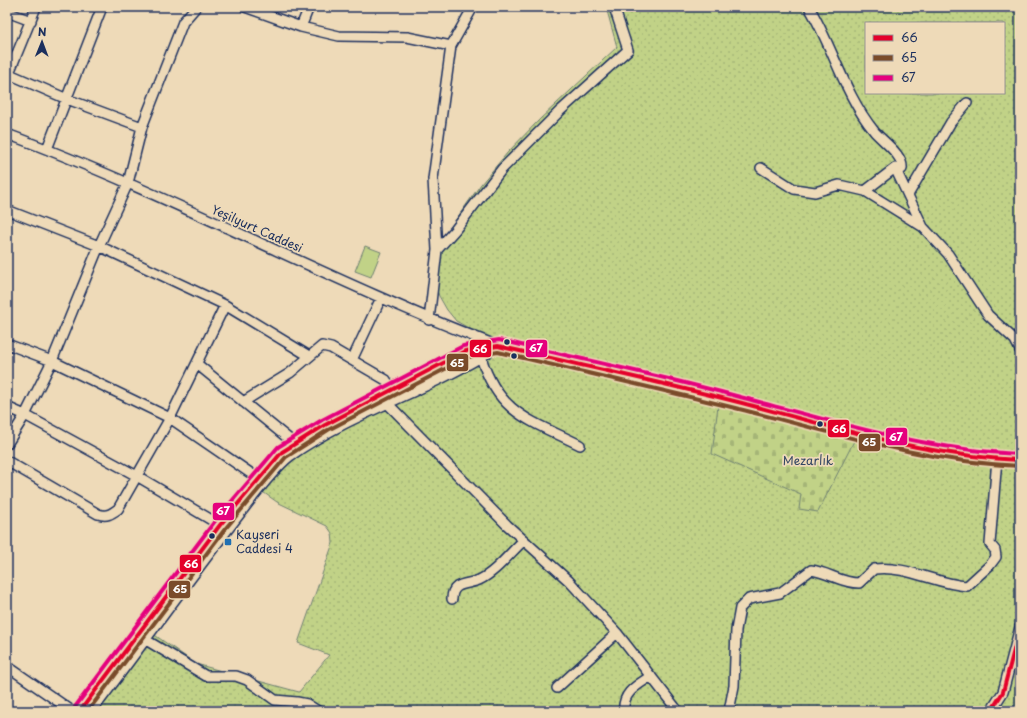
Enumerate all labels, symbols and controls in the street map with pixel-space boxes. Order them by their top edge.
north arrow [22,22,62,62]
legend [865,22,1005,94]
text: N [38,23,47,40]
text: 66 [901,28,918,46]
text: 65 [901,48,917,66]
text: 67 [901,68,916,86]
street label: Yeşilyurt Caddesi [209,200,306,256]
unlabelled marker [502,337,512,347]
line badge: 66 [469,339,492,358]
line badge: 67 [525,339,548,358]
text: 67 [529,339,544,356]
text: 66 [473,340,487,357]
unlabelled marker [509,351,519,361]
line badge: 65 [446,353,469,372]
text: 65 [450,354,464,371]
unlabelled marker [815,419,825,429]
line badge: 66 [827,419,850,438]
text: 66 [832,420,846,437]
line badge: 67 [885,427,908,446]
text: 67 [889,428,904,445]
line badge: 65 [858,433,881,452]
text: 65 [862,433,876,450]
park label: Mezarlık [783,451,834,469]
line badge: 67 [212,502,235,521]
text: 67 [216,502,231,519]
place label: Kayseri Caddesi 4 [236,525,293,557]
unlabelled marker [207,531,217,541]
marker: Kayseri Caddesi 4 [223,537,233,547]
line badge: 66 [179,554,202,573]
text: 66 [184,555,198,572]
line badge: 65 [168,580,191,599]
text: 65 [173,580,187,597]

